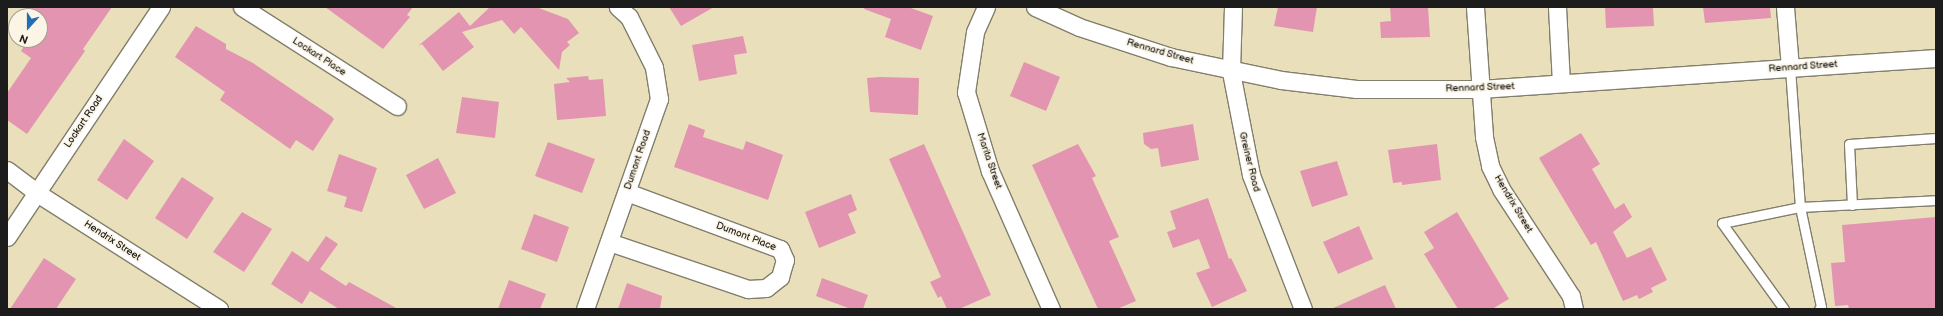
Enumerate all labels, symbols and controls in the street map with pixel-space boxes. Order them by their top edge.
north arrow [8,8,48,48]
text: N [18,31,30,46]
street label: Lockart Place [290,35,348,79]
street label: Rennard Street [1125,37,1195,67]
street label: Rennard Street [1768,59,1838,75]
street label: Rennard Street [1445,81,1515,95]
street label: Lockart Road [62,94,106,150]
street label: Dumont Road [622,129,654,191]
street label: Marita Street [974,131,1004,191]
street label: Greiner Road [1236,131,1262,193]
street label: Hendrix Street [1491,173,1535,235]
street label: Hendrix Street [81,218,143,264]
street label: Dumont Place [714,220,778,254]

